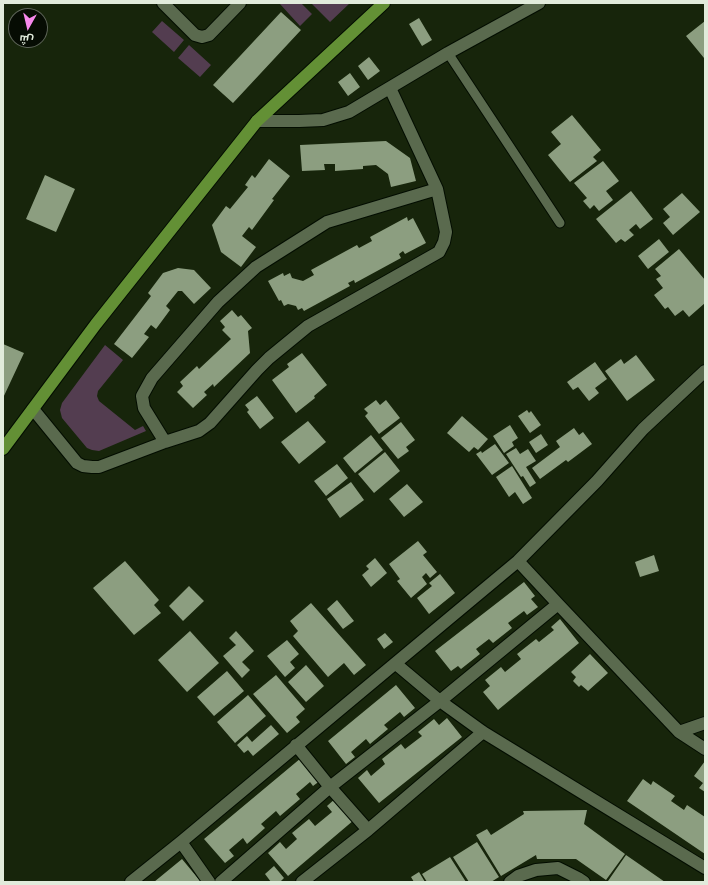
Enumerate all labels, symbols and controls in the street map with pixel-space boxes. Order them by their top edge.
north arrow [8,8,48,48]
text: ش [19,32,34,47]

